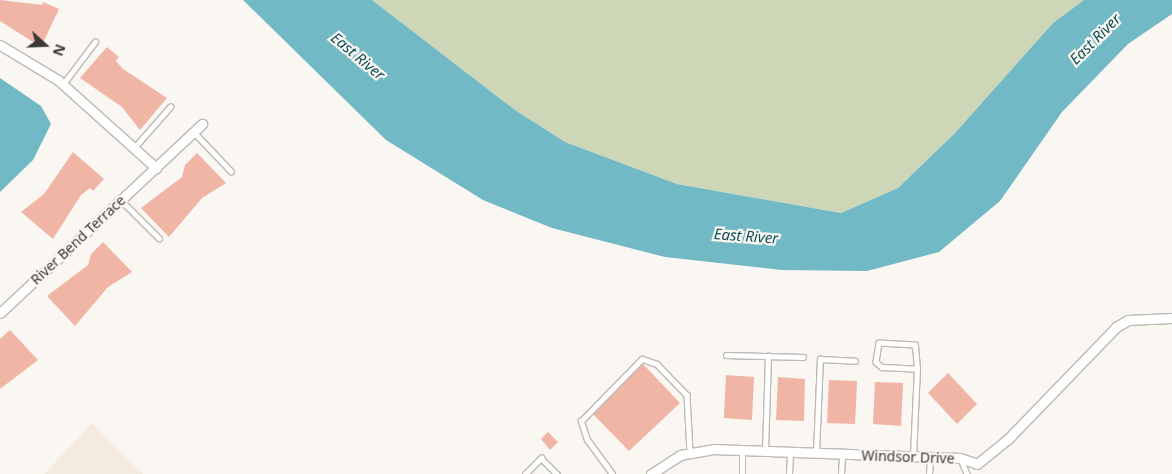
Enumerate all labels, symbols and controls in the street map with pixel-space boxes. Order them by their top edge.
water label: East River [1066,10,1124,68]
north arrow [20,20,70,70]
water label: East River [328,28,388,84]
text: N [49,42,70,59]
street label: River Bend Terrace [27,192,129,288]
water label: East River [713,225,779,247]
street label: Windsor Drive [861,447,955,467]

